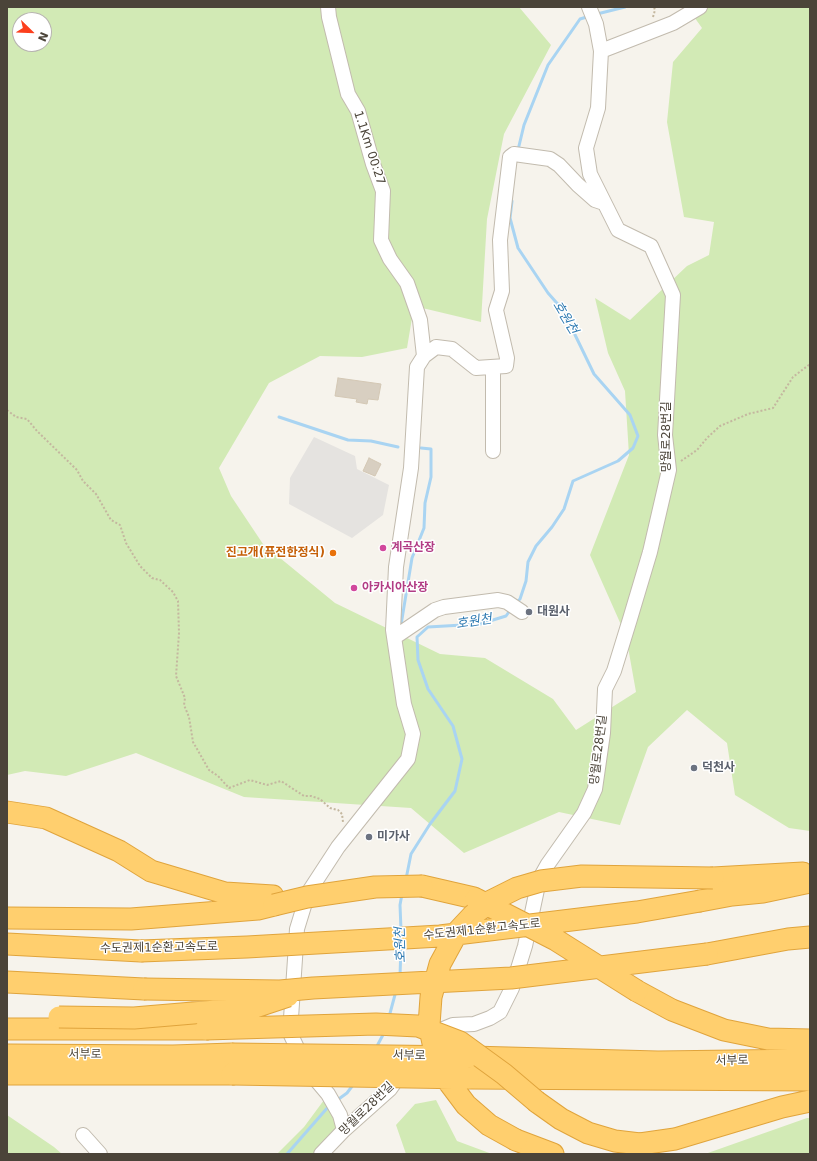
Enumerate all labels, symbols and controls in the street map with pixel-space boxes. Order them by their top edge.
north arrow [12,12,52,52]
text: N [35,30,50,43]
street label: 1.1Km 00:27 [350,109,388,187]
water label: 호원천 [549,299,581,337]
street label: 망월로28번길 [660,402,674,472]
place label: 계곡산장 [391,541,435,555]
marker: 계곡산장 [378,543,388,553]
place label: 진고개(퓨전한정식) [226,546,325,560]
marker: 진고개(퓨전한정식) [328,548,338,558]
place label: 아카시아산장 [362,581,428,595]
marker: 아카시아산장 [349,583,359,593]
place label: 대원사 [537,605,570,619]
marker: 대원사 [524,607,534,617]
water label: 호원천 [455,611,493,633]
street label: 망월로28번길 [588,714,610,786]
place label: 덕천사 [702,761,735,775]
marker: 덕천사 [689,763,699,773]
place label: 미가사 [377,830,410,844]
marker: 미가사 [364,832,374,842]
street label: 수도권제1순환고속도로 [423,917,541,943]
water label: 호원천 [393,927,409,963]
street label: 수도권제1순환고속도로 [100,940,218,956]
street label: 서부로 [68,1048,102,1062]
street label: 서부로 [392,1049,426,1063]
street label: 서부로 [715,1054,749,1068]
street label: 망월로28번길 [337,1079,397,1139]

